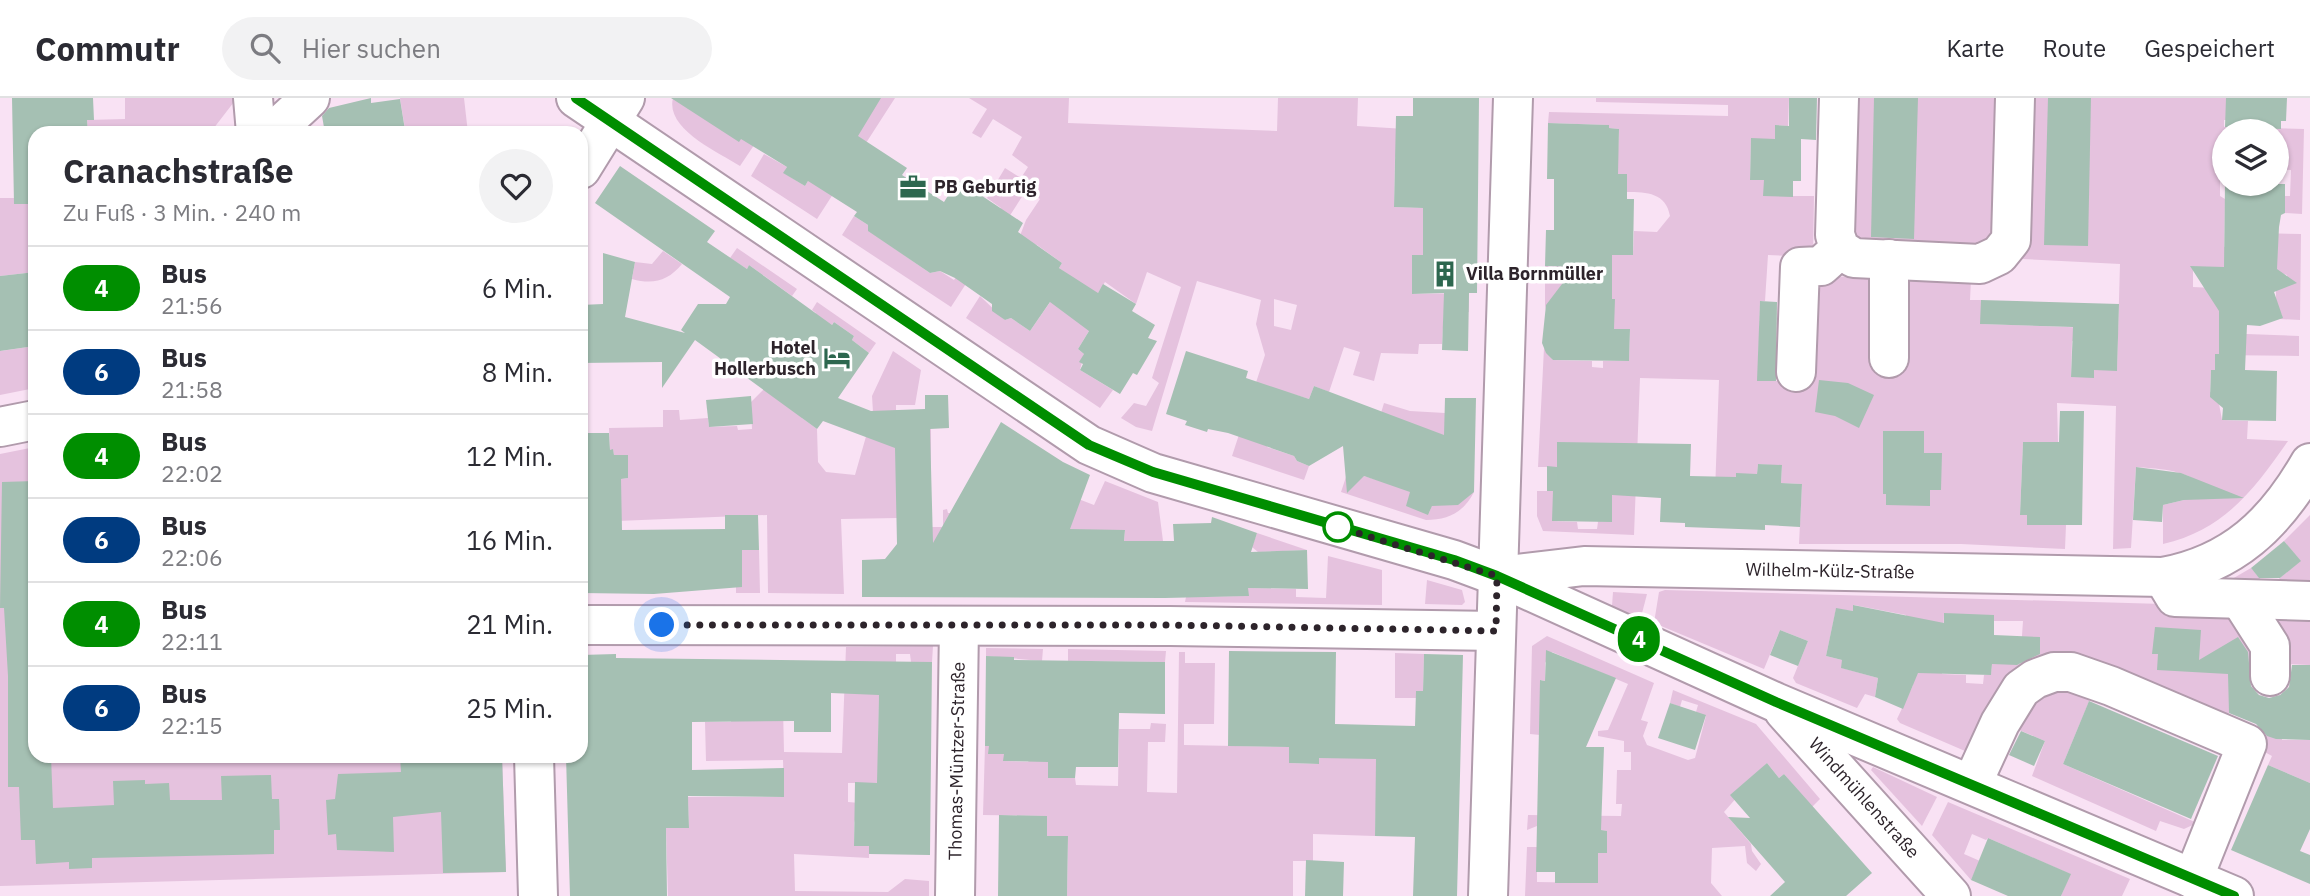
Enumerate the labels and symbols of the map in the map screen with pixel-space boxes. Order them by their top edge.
office icon: PB Geburtig [898,172,928,202]
place label: PB Geburtig [934,175,1036,198]
building icon: Villa Bornmüller [1430,259,1460,289]
place label: Villa Bornmüller [1466,262,1603,285]
place label: Hotel Hollerbusch [714,336,817,380]
hotel icon: Hotel Hollerbusch [822,343,852,373]
unlabelled marker [1323,512,1353,542]
street label: Wilhelm-Külz-Straße [1745,558,1915,583]
your location [644,607,679,642]
line badge: 4 [1616,616,1662,662]
street label: Thomas-Müntzer-Straße [943,661,970,860]
street label: Windmühlenstraße [1804,732,1925,863]

